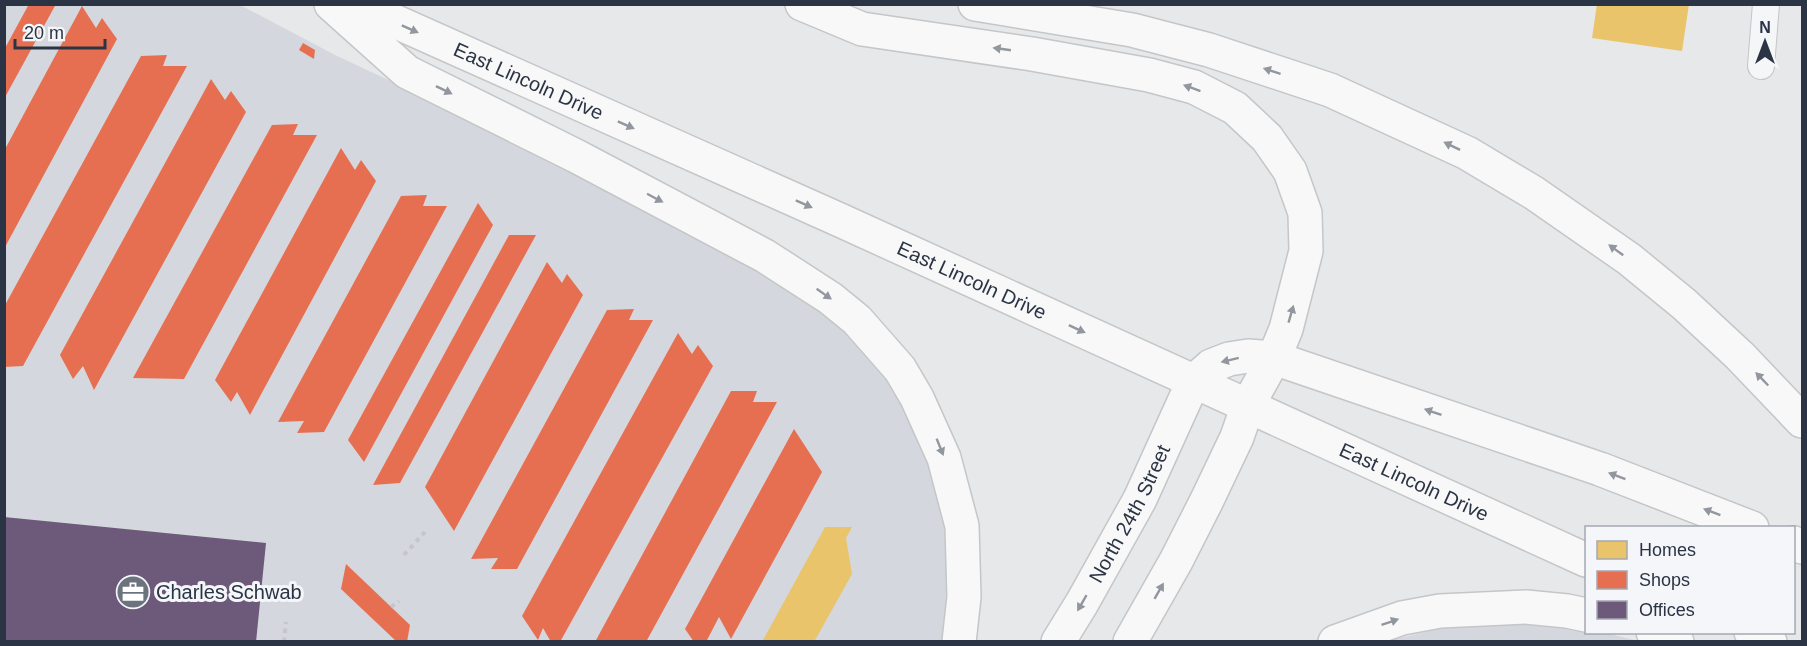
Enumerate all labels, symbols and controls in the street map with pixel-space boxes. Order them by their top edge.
scale bar [15,12,105,50]
north arrow [1735,12,1795,72]
text: N [1759,19,1771,36]
text: 20 m [24,23,64,43]
one-way arrow [401,24,418,33]
street label: East Lincoln Drive [450,38,607,124]
one-way arrow [992,45,1011,54]
one-way arrow [1263,65,1281,75]
one-way arrow [1183,82,1201,92]
one-way arrow [435,85,452,95]
one-way arrow [618,120,635,129]
one-way arrow [1443,141,1460,150]
one-way arrow [646,193,663,203]
one-way arrow [796,199,814,209]
street label: East Lincoln Drive [894,237,1050,324]
one-way arrow [1609,244,1625,256]
one-way arrow [816,288,832,299]
one-way arrow [1287,305,1296,323]
one-way arrow [1069,324,1086,333]
one-way arrow [1221,355,1240,365]
one-way arrow [1756,372,1769,387]
one-way arrow [1424,407,1442,417]
street label: East Lincoln Drive [1336,438,1492,525]
one-way arrow [935,439,945,457]
street label: North 24th Street [1085,441,1174,587]
one-way arrow [1608,471,1626,480]
one-way arrow [1703,507,1721,516]
legend [1585,526,1795,634]
text: Homes [1639,540,1696,560]
text: Shops [1639,570,1690,590]
office icon: Charles Schwab [115,574,151,610]
place label: Charles Schwab [156,581,302,603]
one-way arrow [1154,582,1164,599]
one-way arrow [1076,595,1087,611]
text: Offices [1639,600,1695,620]
one-way arrow [1381,617,1399,627]

